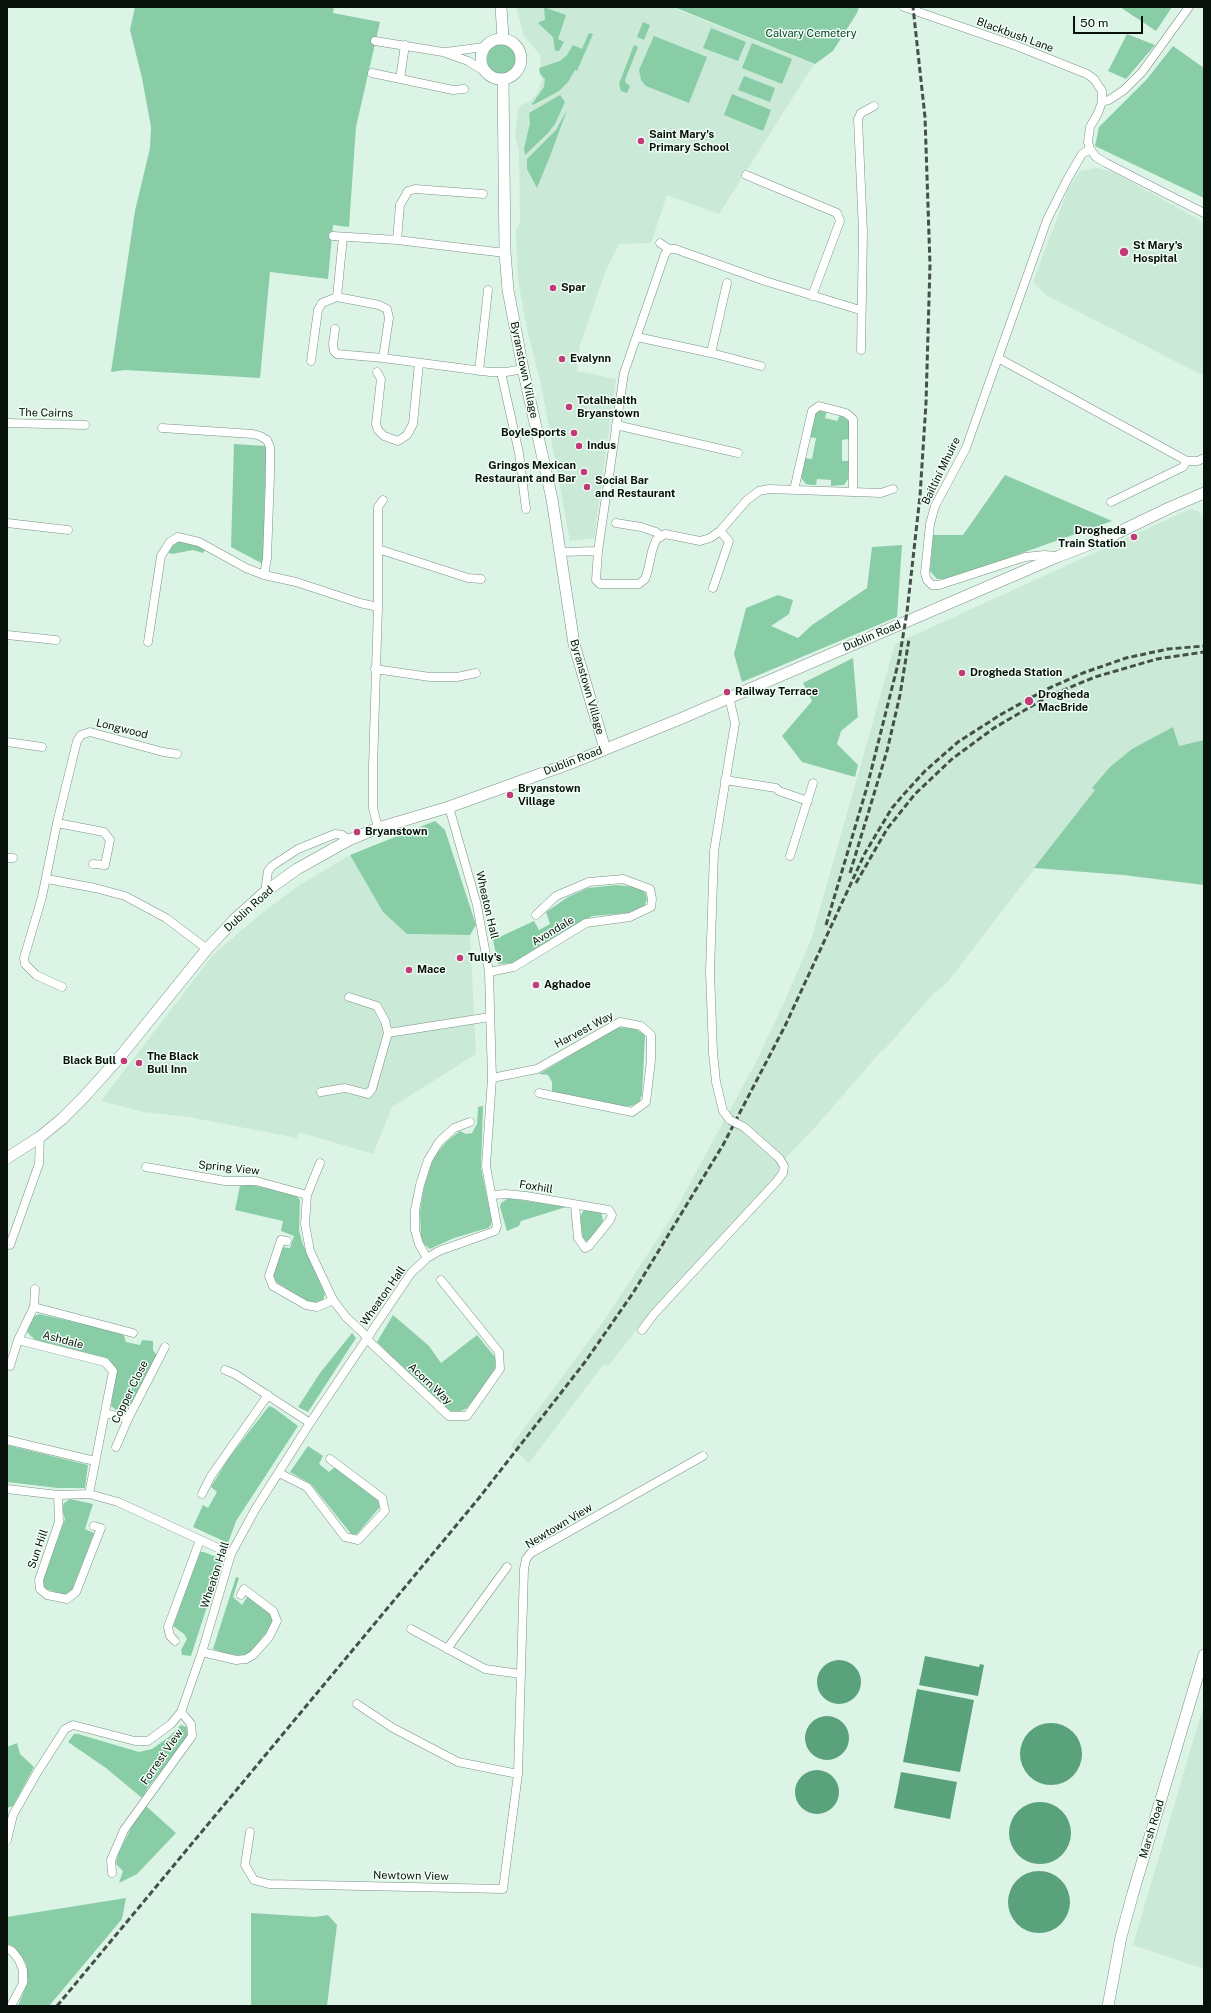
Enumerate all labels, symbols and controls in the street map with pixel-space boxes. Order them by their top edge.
scale bar [1075,8,1145,34]
street label: Blackbush Lane [975,15,1055,55]
text: 50 m [1080,16,1108,30]
park label: Calvary Cemetery [765,27,857,41]
place label: Saint Mary's Primary School [649,128,729,154]
marker: Saint Mary's Primary School [636,136,646,146]
place label: St Mary's Hospital [1133,239,1183,265]
marker: St Mary's Hospital [1118,246,1130,258]
place label: Spar [561,281,586,295]
marker: Spar [548,283,558,293]
street label: Byranstown Village [507,320,541,420]
place label: Evalynn [570,352,611,366]
marker: Evalynn [557,354,567,364]
place label: Totalhealth Bryanstown [577,394,639,420]
marker: Totalhealth Bryanstown [564,402,574,412]
street label: The Cairns [19,406,73,420]
place label: BoyleSports [501,426,566,440]
marker: BoyleSports [569,428,579,438]
street label: Bailtíní Mhuire [919,435,963,507]
place label: Indus [587,439,616,453]
marker: Indus [574,441,584,451]
place label: Gringos Mexican Restaurant and Bar [475,459,576,485]
marker: Gringos Mexican Restaurant and Bar [579,467,589,477]
place label: Social Bar and Restaurant [595,474,675,500]
marker: Social Bar and Restaurant [582,482,592,492]
place label: Drogheda Train Station [1058,524,1126,550]
marker: Drogheda Train Station [1129,532,1139,542]
street label: Dublin Road [841,618,903,654]
street label: Byranstown Village [567,638,607,736]
place label: Drogheda Station [970,666,1062,680]
marker: Drogheda Station [957,668,967,678]
place label: Railway Terrace [735,685,818,699]
marker: Railway Terrace [722,687,732,697]
place label: Drogheda MacBride [1038,688,1089,714]
marker: Drogheda MacBride [1023,695,1035,707]
street label: Longwood [95,716,149,742]
street label: Dublin Road [542,744,604,778]
place label: Bryanstown Village [518,782,580,808]
marker: Bryanstown Village [505,790,515,800]
place label: Bryanstown [365,825,427,839]
marker: Bryanstown [352,827,362,837]
street label: Wheaton Hall [473,870,501,940]
street label: Dublin Road [222,883,276,935]
street label: Avondale [529,913,577,949]
place label: Tully's [468,951,502,965]
marker: Tully's [455,953,465,963]
place label: Mace [417,963,446,977]
marker: Mace [404,965,414,975]
place label: Aghadoe [544,978,591,992]
marker: Aghadoe [531,980,541,990]
street label: Harvest Way [552,1009,616,1051]
place label: The Black Bull Inn [147,1050,199,1076]
place label: Black Bull [63,1054,116,1068]
marker: Black Bull [119,1056,129,1066]
marker: The Black Bull Inn [134,1058,144,1068]
street label: Spring View [198,1158,260,1178]
street label: Foxhill [518,1178,554,1196]
street label: Wheaton Hall [358,1264,408,1328]
street label: Ashdale [41,1328,85,1352]
street label: Copper Close [109,1358,151,1426]
street label: Acorn Way [405,1360,455,1408]
street label: Newtown View [523,1501,595,1551]
street label: Sun Hill [25,1528,51,1570]
street label: Wheaton Hall [198,1540,232,1610]
street label: Forrest View [138,1727,186,1787]
street label: Marsh Road [1137,1798,1167,1860]
street label: Newtown View [373,1869,449,1883]

